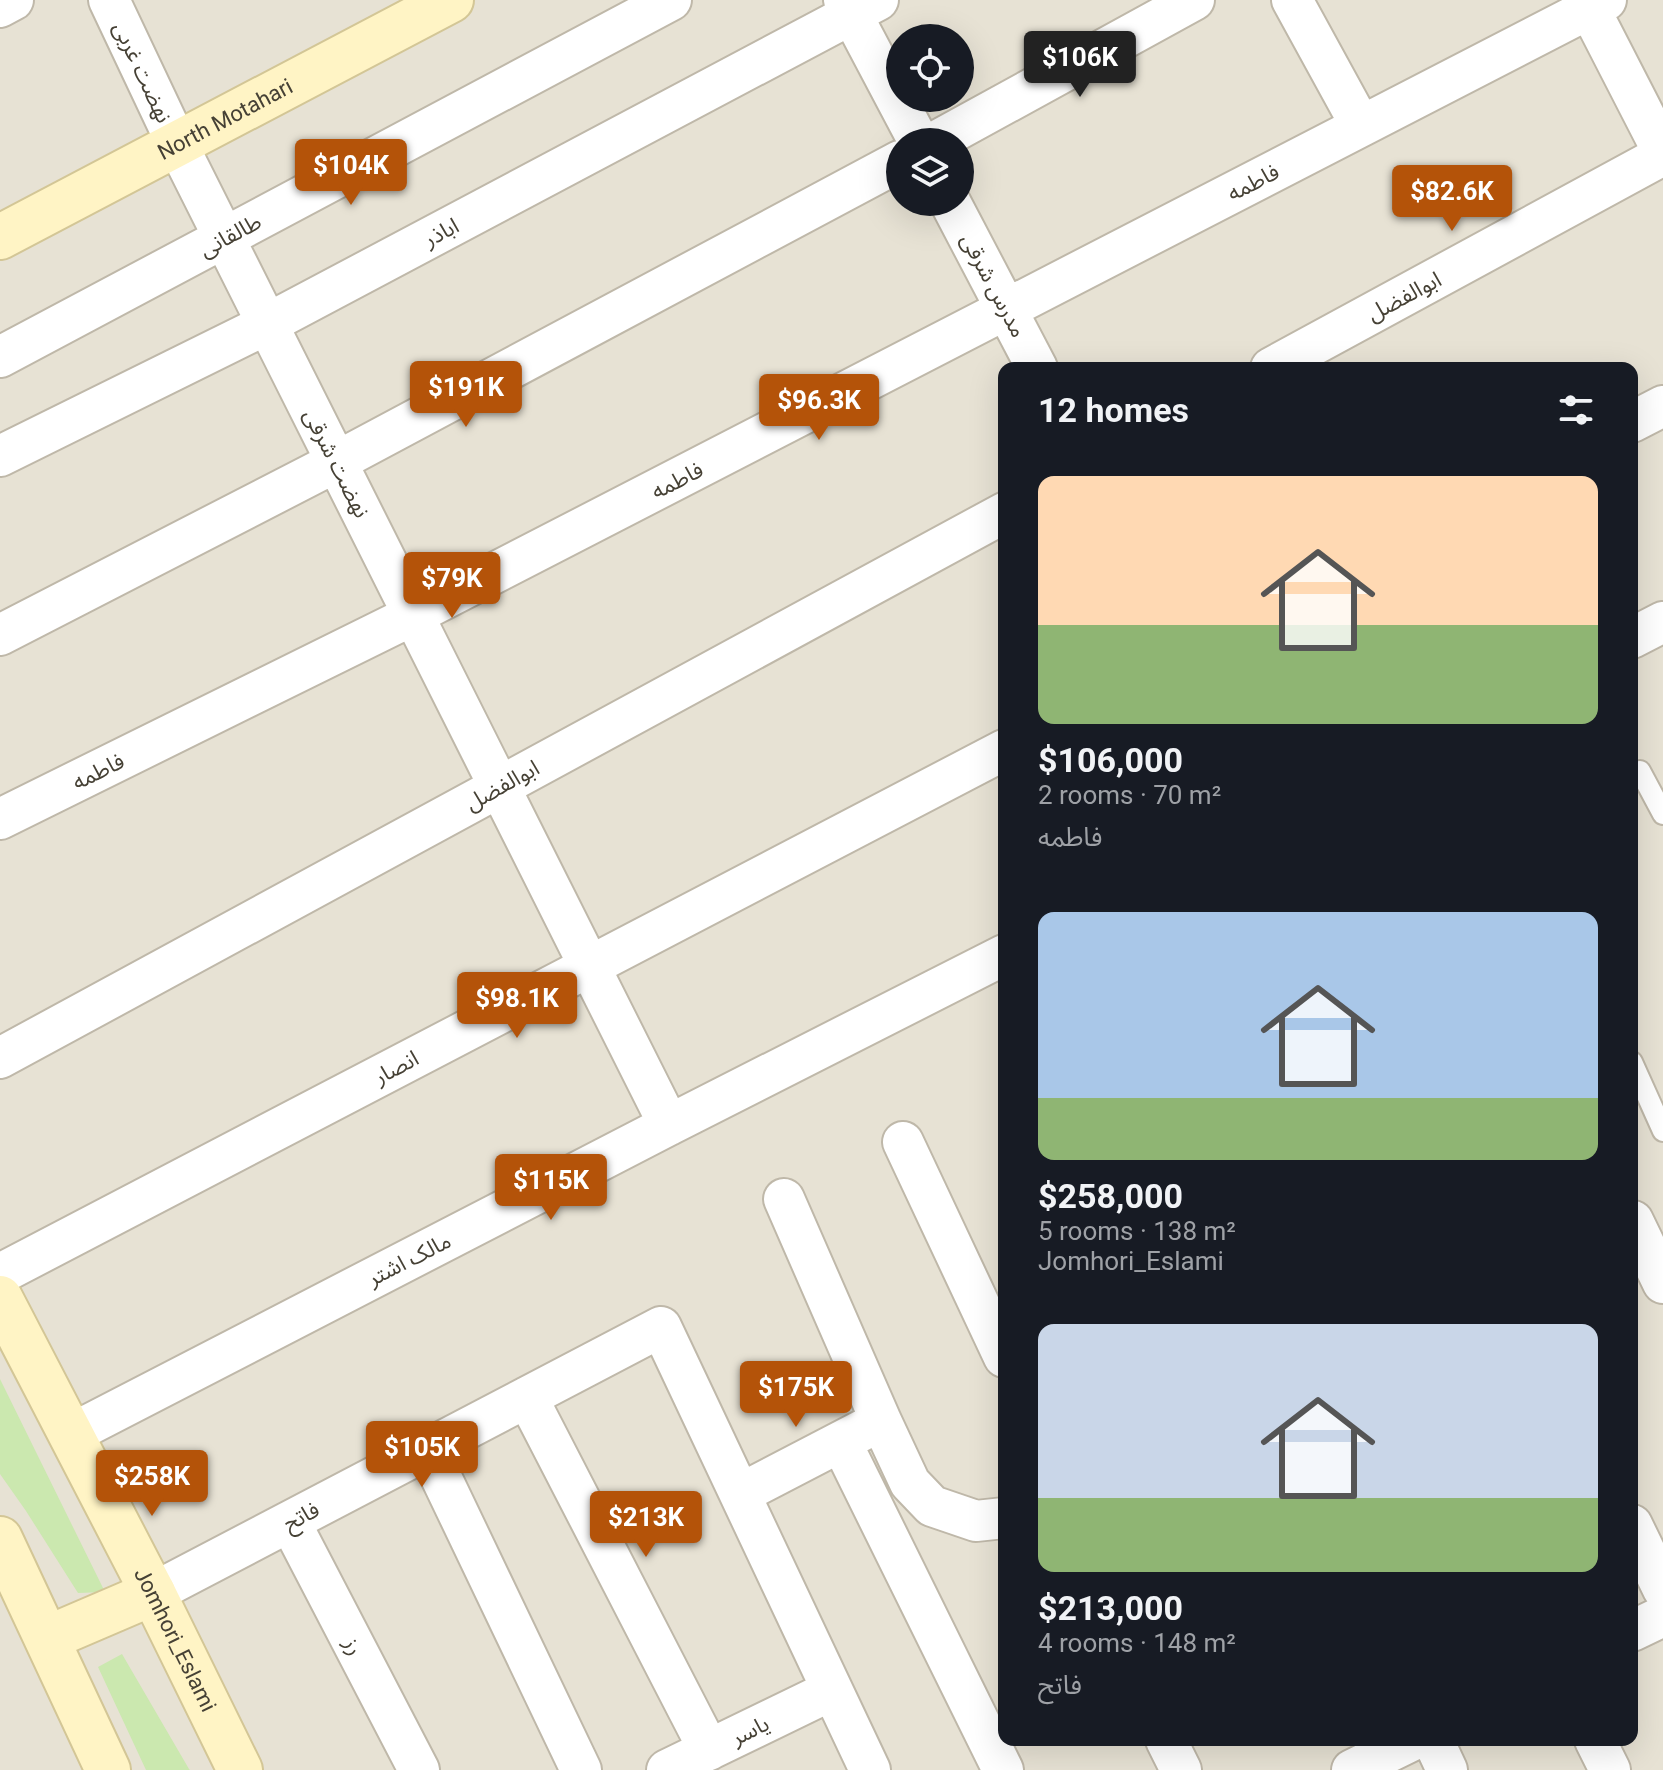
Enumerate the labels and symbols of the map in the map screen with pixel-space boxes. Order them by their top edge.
street label: نهضت غربی [108,18,177,127]
pin: $106K [1024,31,1136,99]
street label: North Motahari [153,74,297,165]
pin: $104K [295,139,407,207]
street label: فاطمه [1223,159,1283,206]
pin: $82.6K [1387,165,1517,233]
street label: طالقانی [195,209,265,262]
street label: اباذر [419,213,464,253]
street label: مدرس شرقی [955,229,1031,342]
street label: ابوالفضل [1363,267,1446,326]
pin: $191K [410,361,522,429]
pin: $96.3K [754,374,884,442]
street label: نهضت شرقی [298,405,375,522]
street label: فاطمه [647,457,707,504]
pin: $79K [405,552,499,620]
street label: فاطمه [68,748,128,795]
street label: ابوالفضل [461,755,543,816]
pin: $98.1K [452,972,582,1040]
street label: انصار [369,1045,423,1091]
pin: $115K [495,1154,607,1222]
street label: مالک اشتر [363,1228,455,1291]
pin: $175K [740,1361,852,1429]
pin: $105K [366,1421,478,1489]
pin: $258K [96,1450,208,1518]
pin: $213K [590,1491,702,1559]
street label: فاتح [279,1497,325,1540]
street label: Jomhori_Eslami [129,1564,221,1716]
street label: رز [337,1632,368,1660]
street label: یاسر [726,1711,773,1751]

